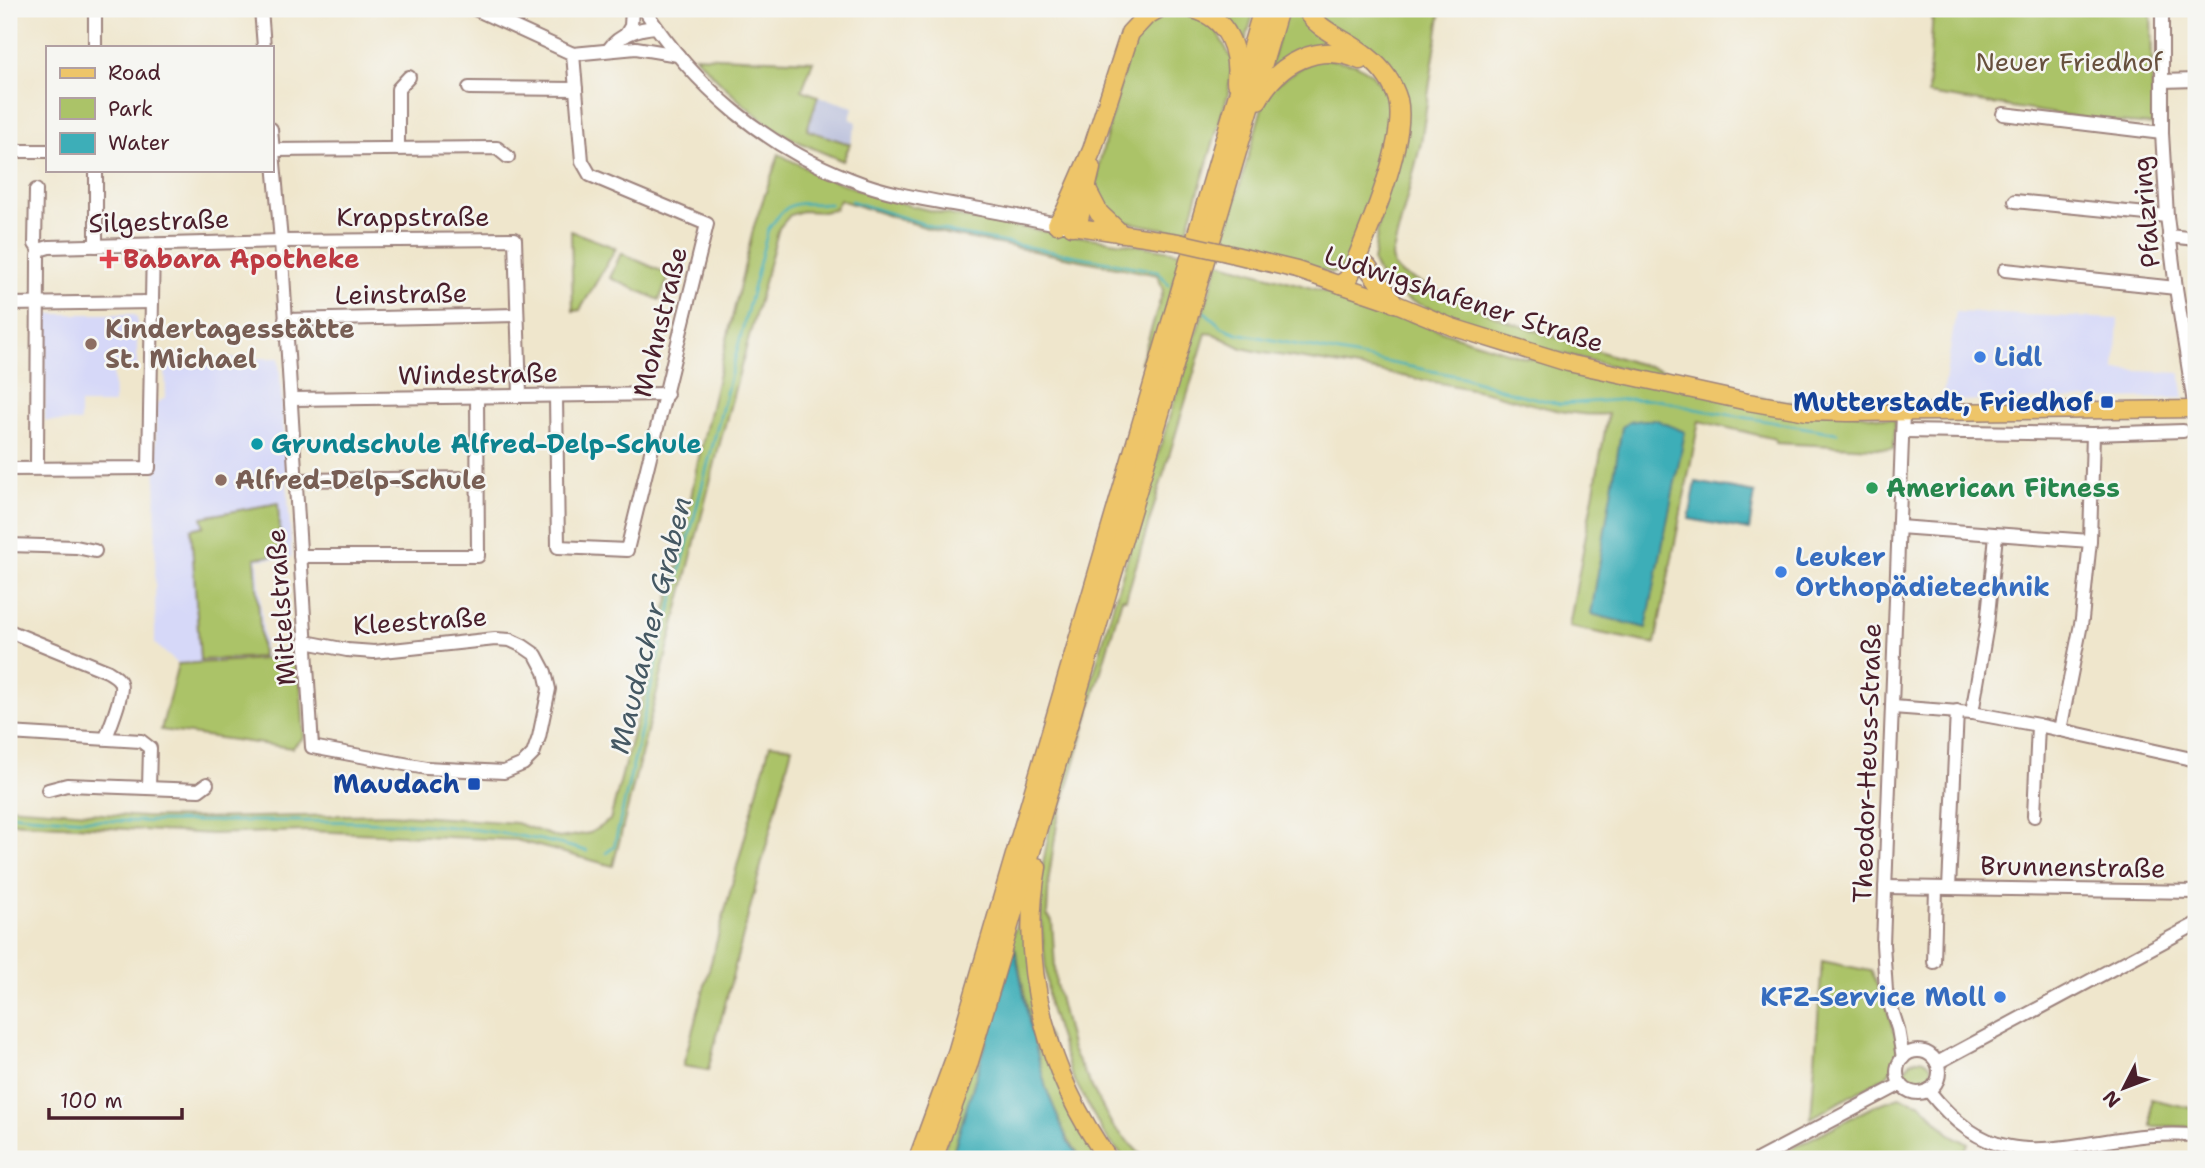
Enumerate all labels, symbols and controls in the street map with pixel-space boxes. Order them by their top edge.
park label: Neuer Friedhof [1975,44,2163,79]
legend [46,46,273,172]
text: Road [108,59,161,87]
text: Park [108,95,153,123]
text: Water [108,129,170,157]
street label: Pfalzring [2123,155,2168,269]
street label: Krappstraße [336,199,490,234]
street label: Silgestraße [88,201,230,240]
street label: Ludwigshafener Straße [1320,237,1608,360]
place label: Babara Apotheke [123,241,360,276]
street label: Mohnstraße [624,243,695,401]
marker: Babara Apotheke [101,251,117,267]
street label: Leinstraße [334,275,468,312]
place label: Kindertagesstätte St. Michael [105,311,355,376]
marker: Kindertagesstätte St. Michael [83,336,99,352]
place label: Lidl [1994,339,2042,374]
marker: Lidl [1972,349,1988,365]
street label: Windestraße [398,355,558,392]
place label: Mutterstadt, Friedhof [1793,384,2094,419]
marker: Mutterstadt, Friedhof [2099,394,2115,410]
place label: Grundschule Alfred-Delp-Schule [271,426,702,461]
marker: Grundschule Alfred-Delp-Schule [249,436,265,452]
place label: Alfred-Delp-Schule [235,462,486,497]
place label: American Fitness [1886,470,2120,505]
marker: Alfred-Delp-Schule [213,472,229,488]
marker: American Fitness [1864,480,1880,496]
water label: Maudacher Graben [600,492,700,758]
street label: Mittelstraße [258,527,303,687]
place label: Leuker Orthopädietechnik [1795,539,2050,604]
marker: Leuker Orthopädietechnik [1773,564,1789,580]
street label: Kleestraße [352,598,488,643]
street label: Theodor-Heuss-Straße [1844,622,1889,904]
place label: Maudach [333,766,460,801]
marker: Maudach [466,776,482,792]
street label: Brunnenstraße [1980,847,2166,886]
place label: KFZ-Service Moll [1760,979,1986,1014]
marker: KFZ-Service Moll [1992,989,2008,1005]
north arrow [2090,1052,2160,1122]
scale bar [49,1077,182,1121]
text: N [2097,1085,2126,1113]
text: 100 m [60,1087,123,1115]

